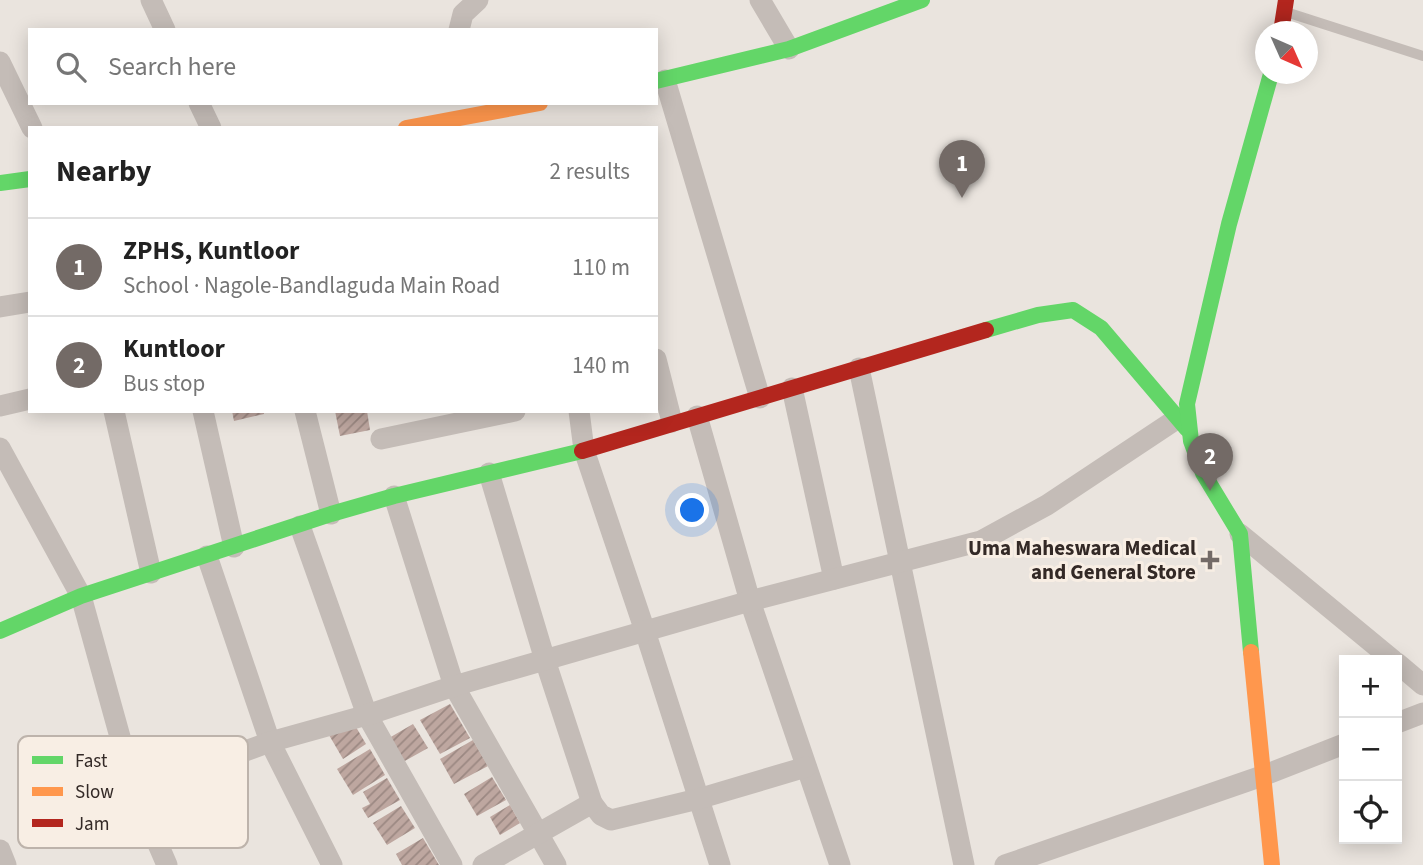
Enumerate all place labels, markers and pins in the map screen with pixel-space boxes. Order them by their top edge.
pin: 1 [939,140,985,198]
pin: 2 [1187,433,1233,491]
place label: Uma Maheswara Medical and General Store [968,533,1196,587]
marker: Uma Maheswara Medical and General Store [1202,552,1218,568]

